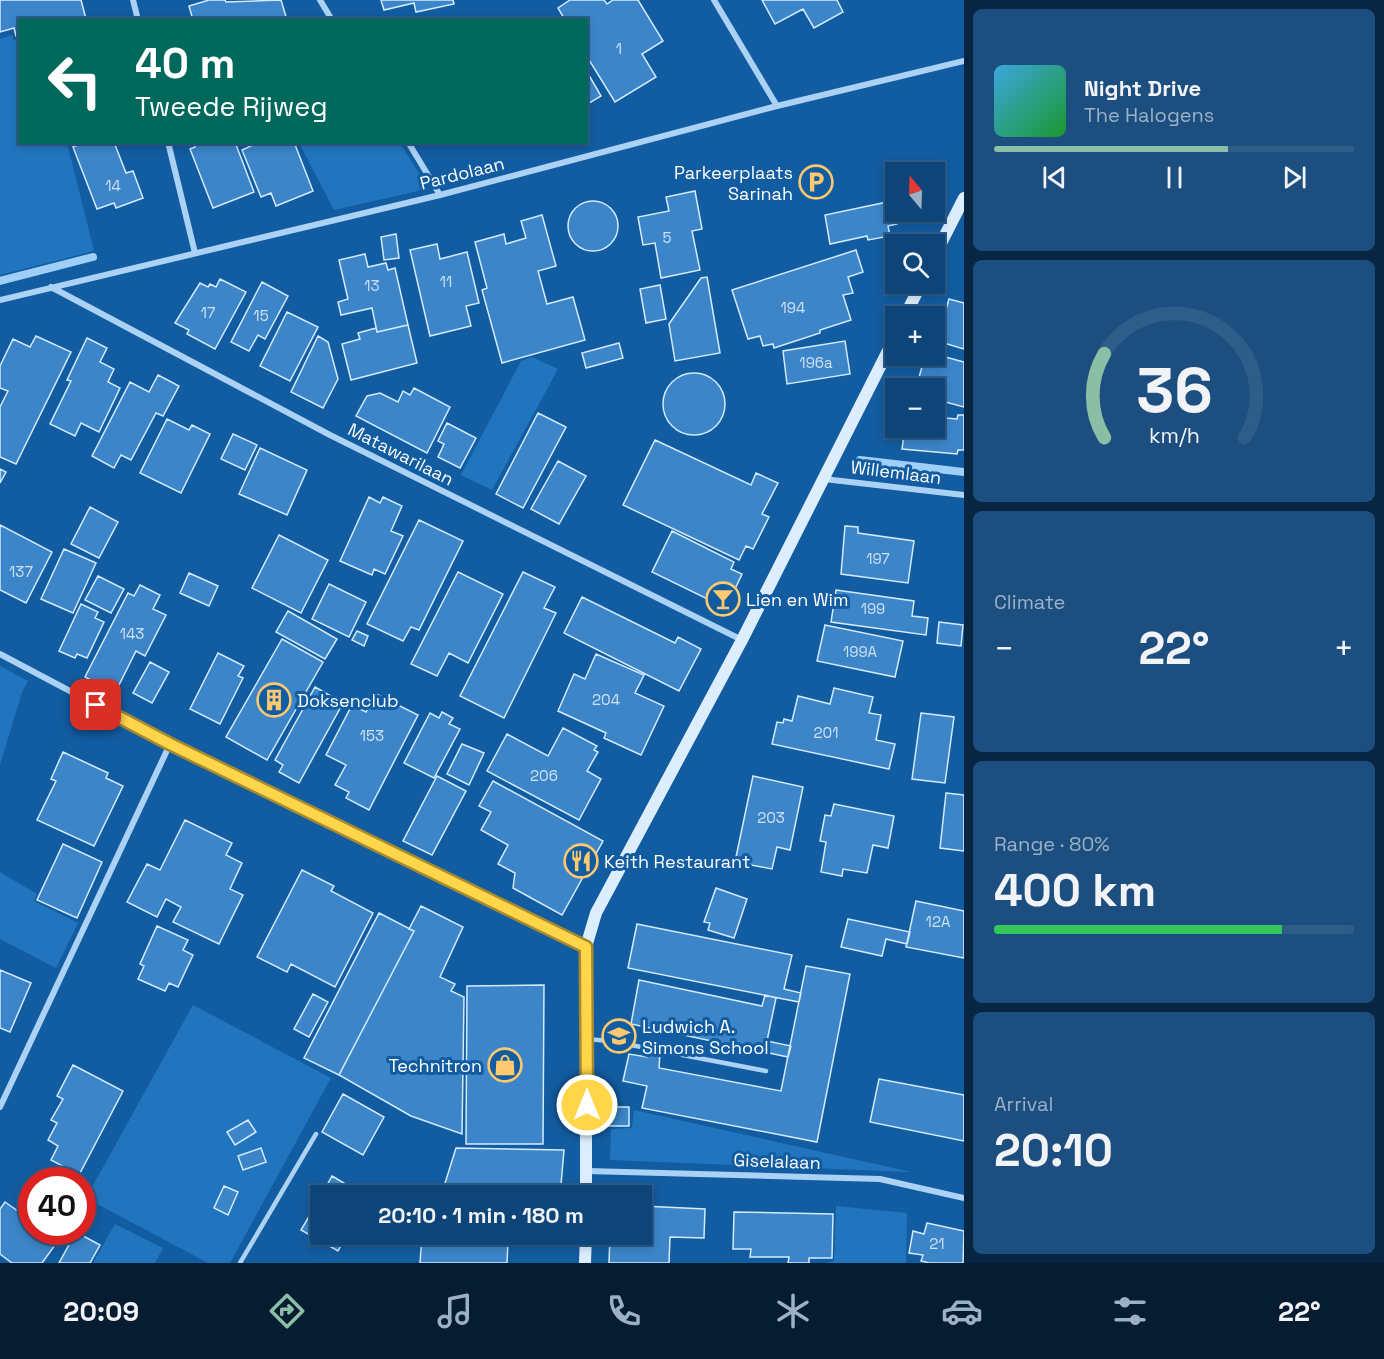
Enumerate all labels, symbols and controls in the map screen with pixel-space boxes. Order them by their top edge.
text: 40 m [135,37,235,90]
house number: 1 [616,39,622,58]
icon: left [36,42,114,120]
text: Night Drive [1084,74,1201,102]
text: Tweede Rijweg [135,89,327,124]
text: The Halogens [1084,102,1214,128]
street label: Pardolaan [417,151,507,195]
place label: Parkeerplaats Sarinah [674,161,793,205]
icon: previous [1038,161,1071,194]
icon: pause [1158,161,1191,194]
icon: next [1278,161,1311,194]
north arrow [885,162,945,222]
map controls [885,162,945,438]
parking icon: Parkeerplaats Sarinah [798,164,834,200]
house number: 14 [105,176,121,195]
house number: 5 [663,228,672,247]
button: search [885,234,945,294]
house number: 11 [440,272,452,291]
house number: 13 [364,276,380,295]
house number: 194 [781,298,805,317]
house number: 17 [201,303,215,322]
house number: 15 [253,306,269,325]
button: + [885,306,945,366]
text: 36 [1136,351,1212,430]
house number: 196a [799,353,833,372]
button: − [885,378,945,438]
street label: Matawarilaan [344,417,458,491]
text: km/h [1148,422,1200,449]
street label: Willemlaan [849,455,943,489]
house number: 197 [866,549,890,568]
house number: 137 [9,562,33,581]
bar icon: Lien en Wim [705,581,741,617]
place label: Lien en Wim [746,588,848,611]
text: Climate [994,589,1065,615]
house number: 199 [861,599,885,618]
text: 22° [1138,620,1210,677]
house number: 143 [120,624,144,643]
text: − [994,628,1014,670]
text: + [1334,628,1354,670]
house number: 199A [843,642,878,661]
pin [70,679,121,730]
building icon: Doksenclub [256,682,292,718]
icon: arrive [79,688,112,721]
place label: Doksenclub [297,689,398,712]
house number: 204 [592,690,620,709]
house number: 201 [814,723,838,742]
house number: 153 [360,726,384,745]
house number: 206 [530,766,558,785]
house number: 203 [757,808,785,827]
text: Range · 80% [994,831,1110,857]
restaurant icon: Keith Restaurant [563,843,599,879]
place label: Keith Restaurant [604,850,750,873]
text: 400 km [994,862,1156,919]
house number: 12A [926,912,951,931]
place label: Ludwich A. Simons School [642,1015,769,1059]
school or university icon: Ludwich A. Simons School [601,1018,637,1054]
shop icon: Technitron [487,1047,523,1083]
place label: Technitron [388,1054,482,1077]
position arrow [555,1073,619,1137]
text: Arrival [994,1091,1053,1117]
text: 20:10 [994,1122,1113,1179]
street label: Giselalaan [733,1148,821,1174]
speed limit sign: 40 [18,1167,96,1245]
text: 20:10 · 1 min · 180 m [378,1201,584,1229]
house number: 21 [929,1234,945,1253]
icon: directions [266,1290,308,1332]
icon: music [434,1290,476,1332]
icon: phone [603,1290,645,1332]
icon: climate [772,1290,814,1332]
icon: car [941,1290,983,1332]
icon: filters [1109,1290,1151,1332]
text: 20:09 [63,1294,139,1329]
text: 22° [1278,1294,1321,1329]

